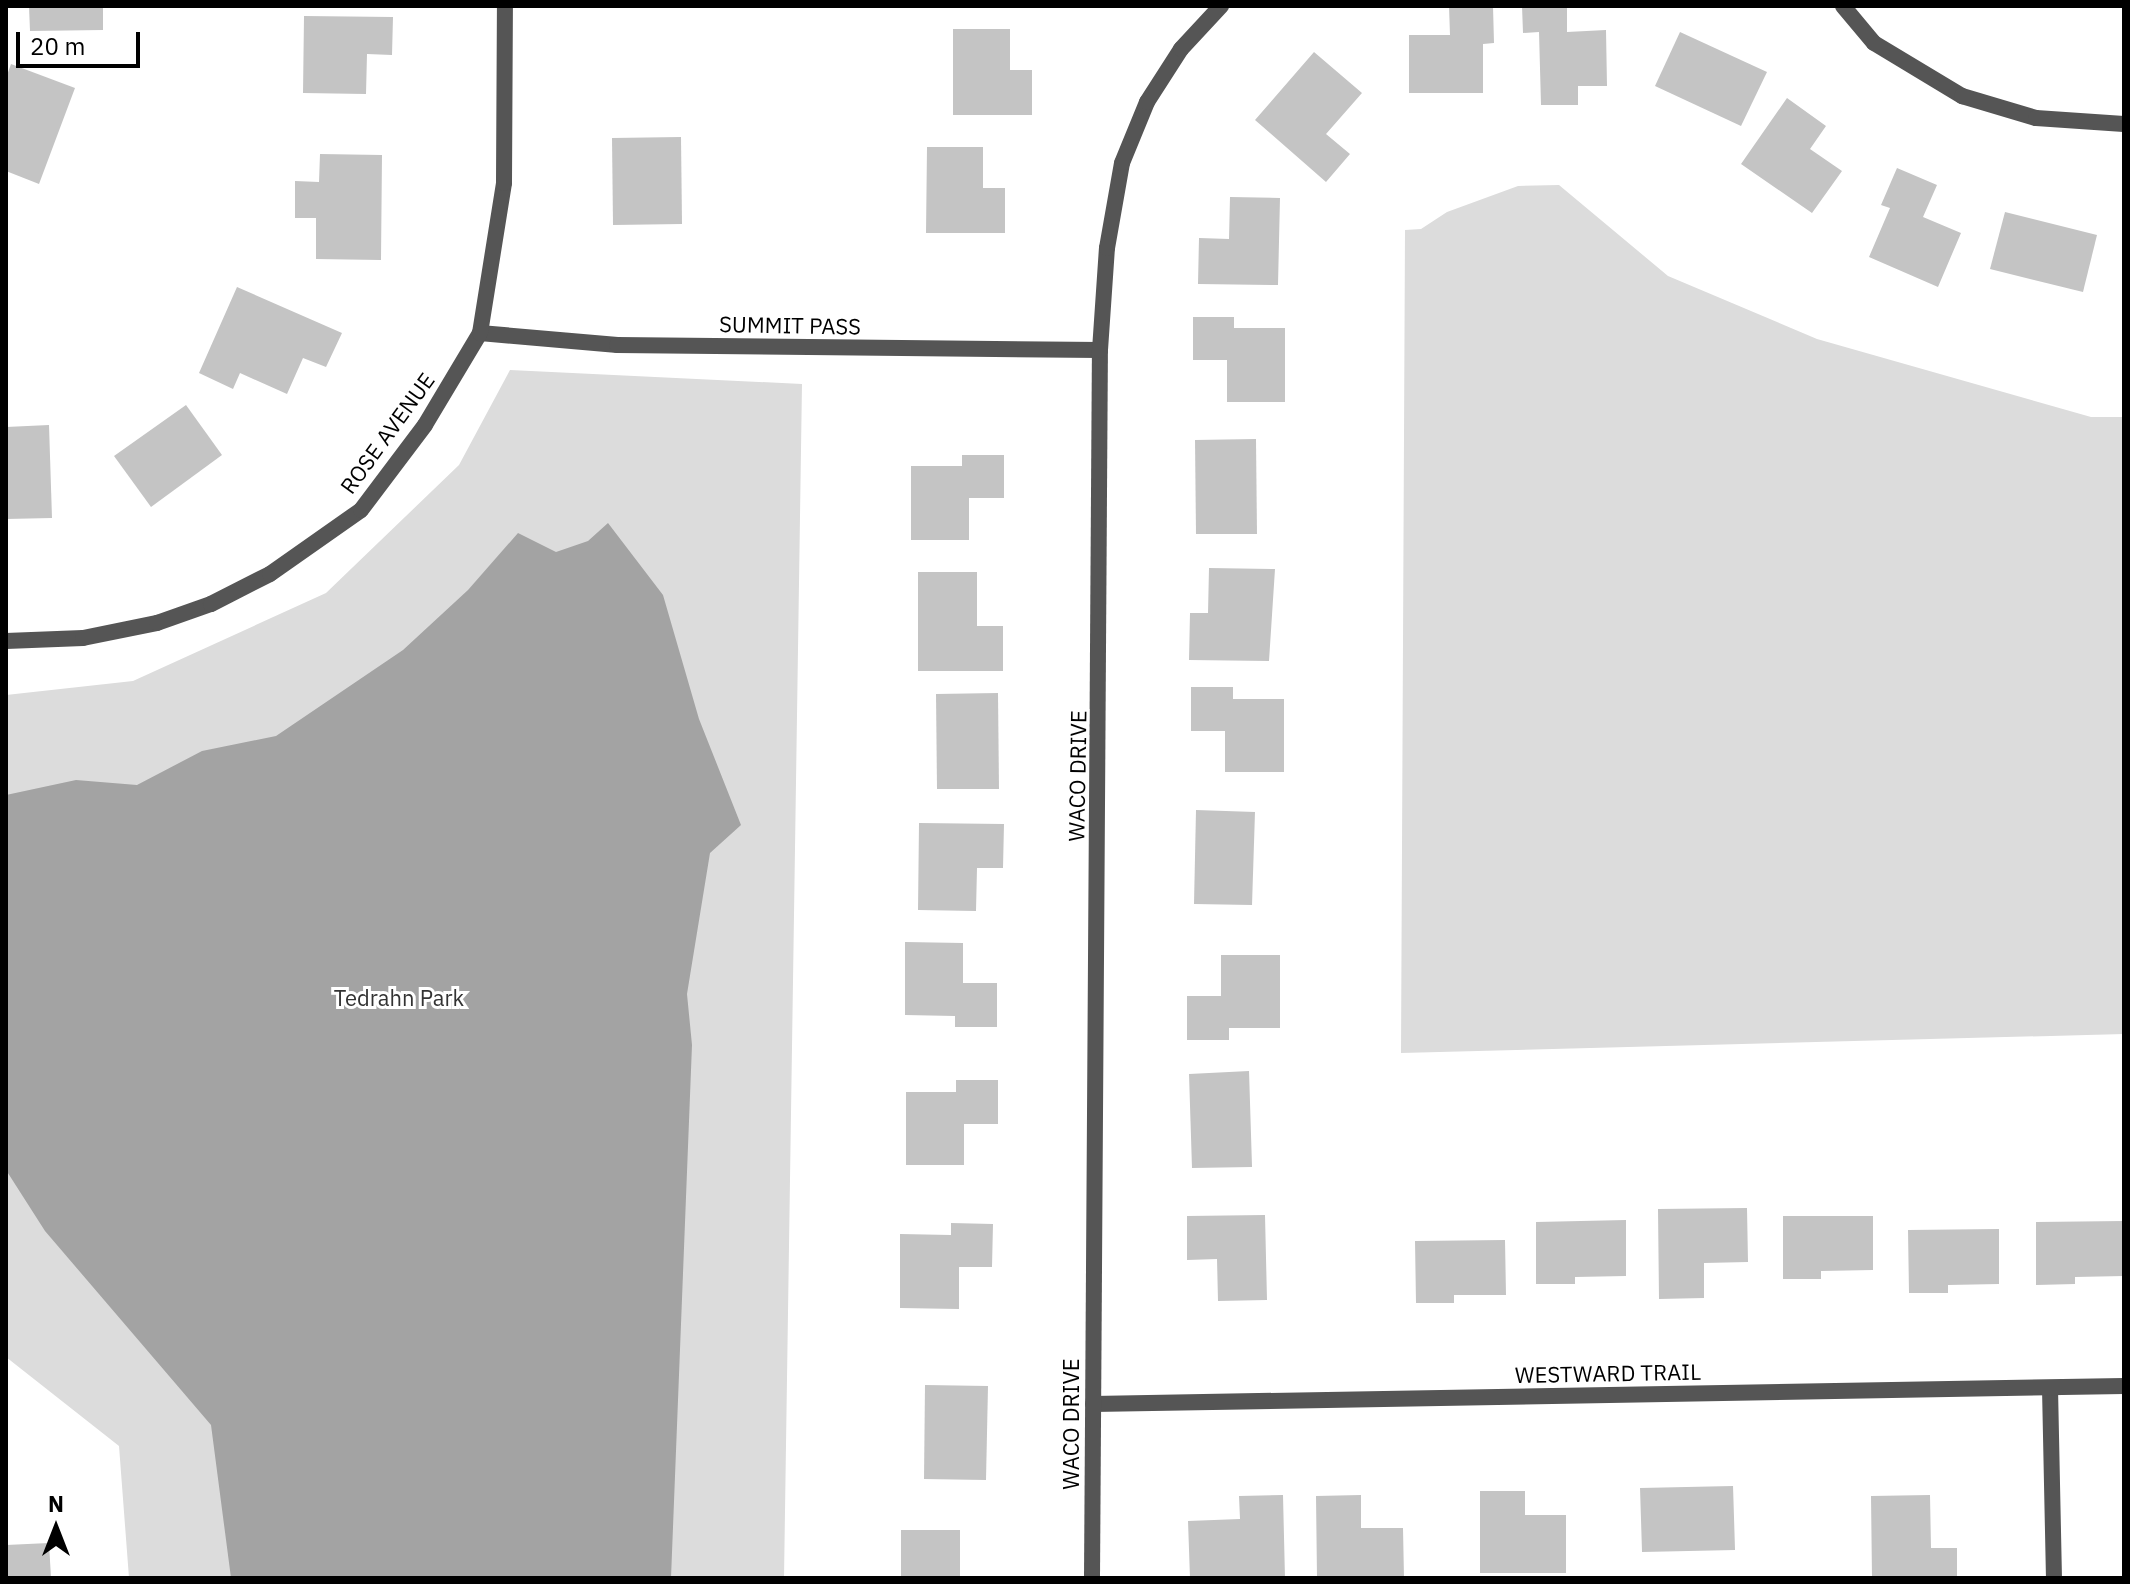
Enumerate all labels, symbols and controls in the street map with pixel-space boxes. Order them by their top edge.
scale bar [20,16,144,66]
text: 20 m [30,30,85,62]
street label: SUMMIT PASS [719,311,861,339]
street label: ROSE AVENUE [334,367,440,499]
street label: WACO DRIVE [1063,710,1091,842]
park label: Tedrahn Park [334,985,464,1011]
street label: WACO DRIVE [1058,1358,1084,1490]
street label: WESTWARD TRAIL [1515,1358,1701,1388]
north arrow [16,1488,96,1568]
text: N [48,1489,64,1518]

